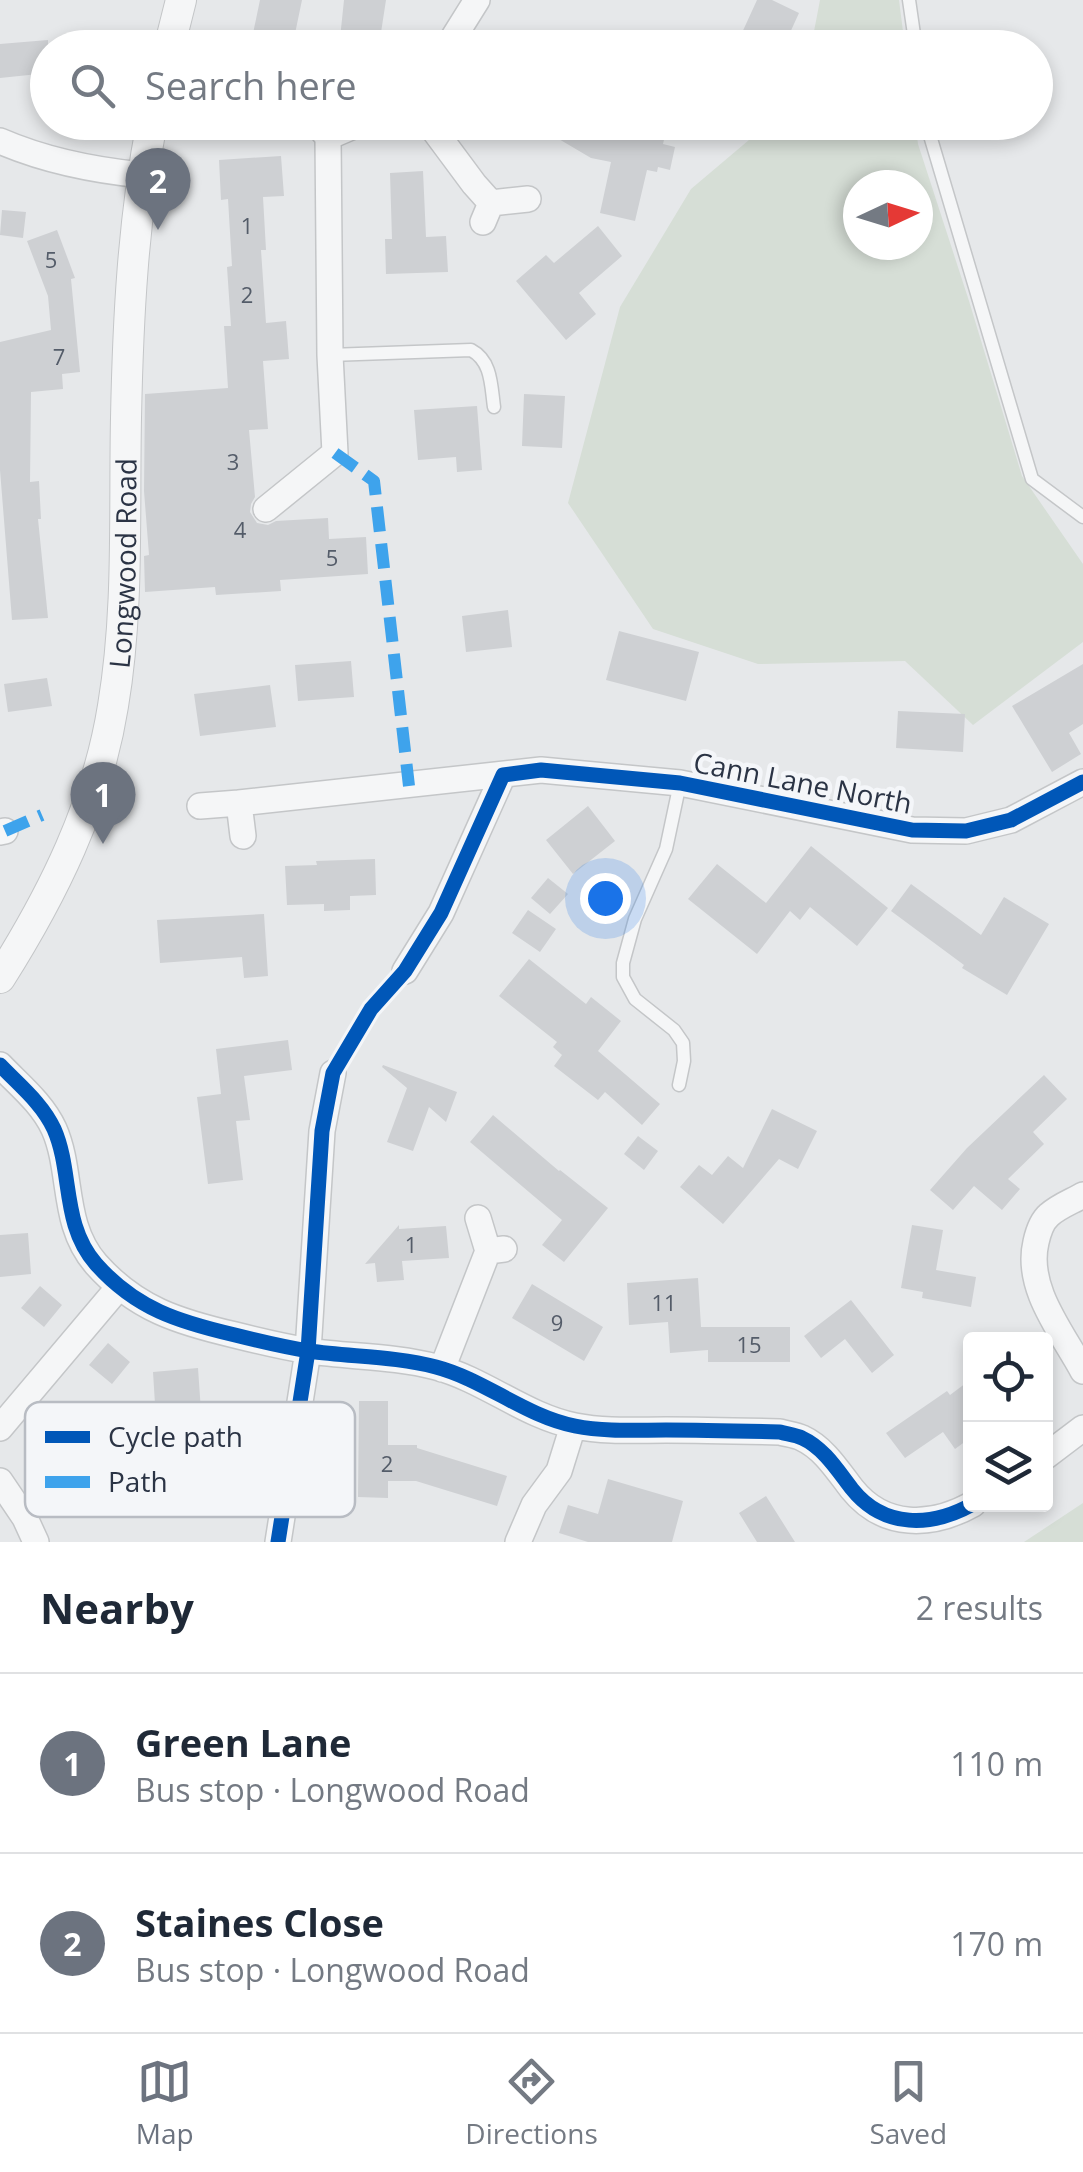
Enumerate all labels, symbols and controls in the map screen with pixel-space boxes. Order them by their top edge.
search box [30,30,1053,140]
icon: search [65,58,120,113]
text: Search here [145,59,357,111]
pin: 2 [126,148,190,230]
north arrow [843,170,933,260]
house number: 1 [241,210,253,240]
house number: 5 [45,244,57,274]
house number: 2 [241,279,253,309]
house number: 7 [53,341,65,371]
house number: 3 [227,446,239,476]
street label: Longwood Road [99,458,144,670]
house number: 4 [234,514,247,544]
house number: 5 [326,542,338,572]
street label: Cann Lane North [691,742,915,822]
pin: 1 [70,762,136,844]
your location [580,873,631,924]
house number: 1 [405,1229,417,1259]
house number: 11 [651,1287,677,1317]
house number: 9 [551,1307,563,1337]
house number: 15 [736,1329,762,1359]
map controls [963,1332,1053,1512]
button: locate [963,1332,1053,1422]
legend [25,1402,355,1517]
text: Cycle path [108,1417,243,1455]
button: layers [963,1422,1053,1512]
house number: 2 [381,1448,393,1478]
text: Path [108,1462,168,1500]
text: Nearby [40,1579,194,1636]
text: 2 results [916,1586,1043,1629]
text: Green Lane [135,1716,351,1768]
text: 1 [63,1742,82,1785]
text: 110 m [950,1742,1043,1785]
text: Bus stop · Longwood Road [135,1768,530,1811]
text: Staines Close [135,1896,384,1948]
text: 2 [63,1922,82,1965]
text: 170 m [950,1922,1043,1965]
text: Bus stop · Longwood Road [135,1948,530,1991]
tab: Map [136,2054,194,2152]
tab: Directions [465,2054,598,2152]
tab: Saved [869,2054,947,2152]

